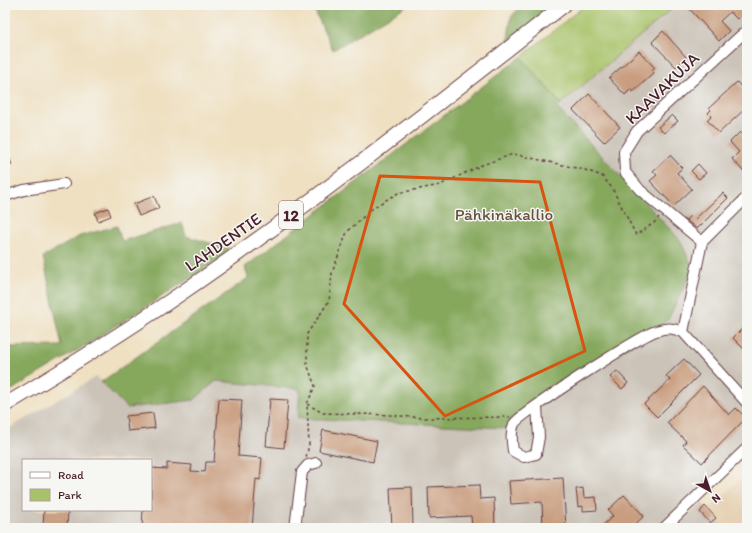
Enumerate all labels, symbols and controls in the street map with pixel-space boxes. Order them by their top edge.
street label: KAAVAKUJA [621,48,703,128]
road number: 12 [279,201,303,229]
park label: Pähkinäkallio [455,204,553,224]
street label: LAHDENTIE [181,208,265,276]
legend [22,459,152,511]
text: Road [58,468,84,482]
north arrow [690,471,730,511]
text: Park [58,488,82,502]
text: N [709,491,723,506]

